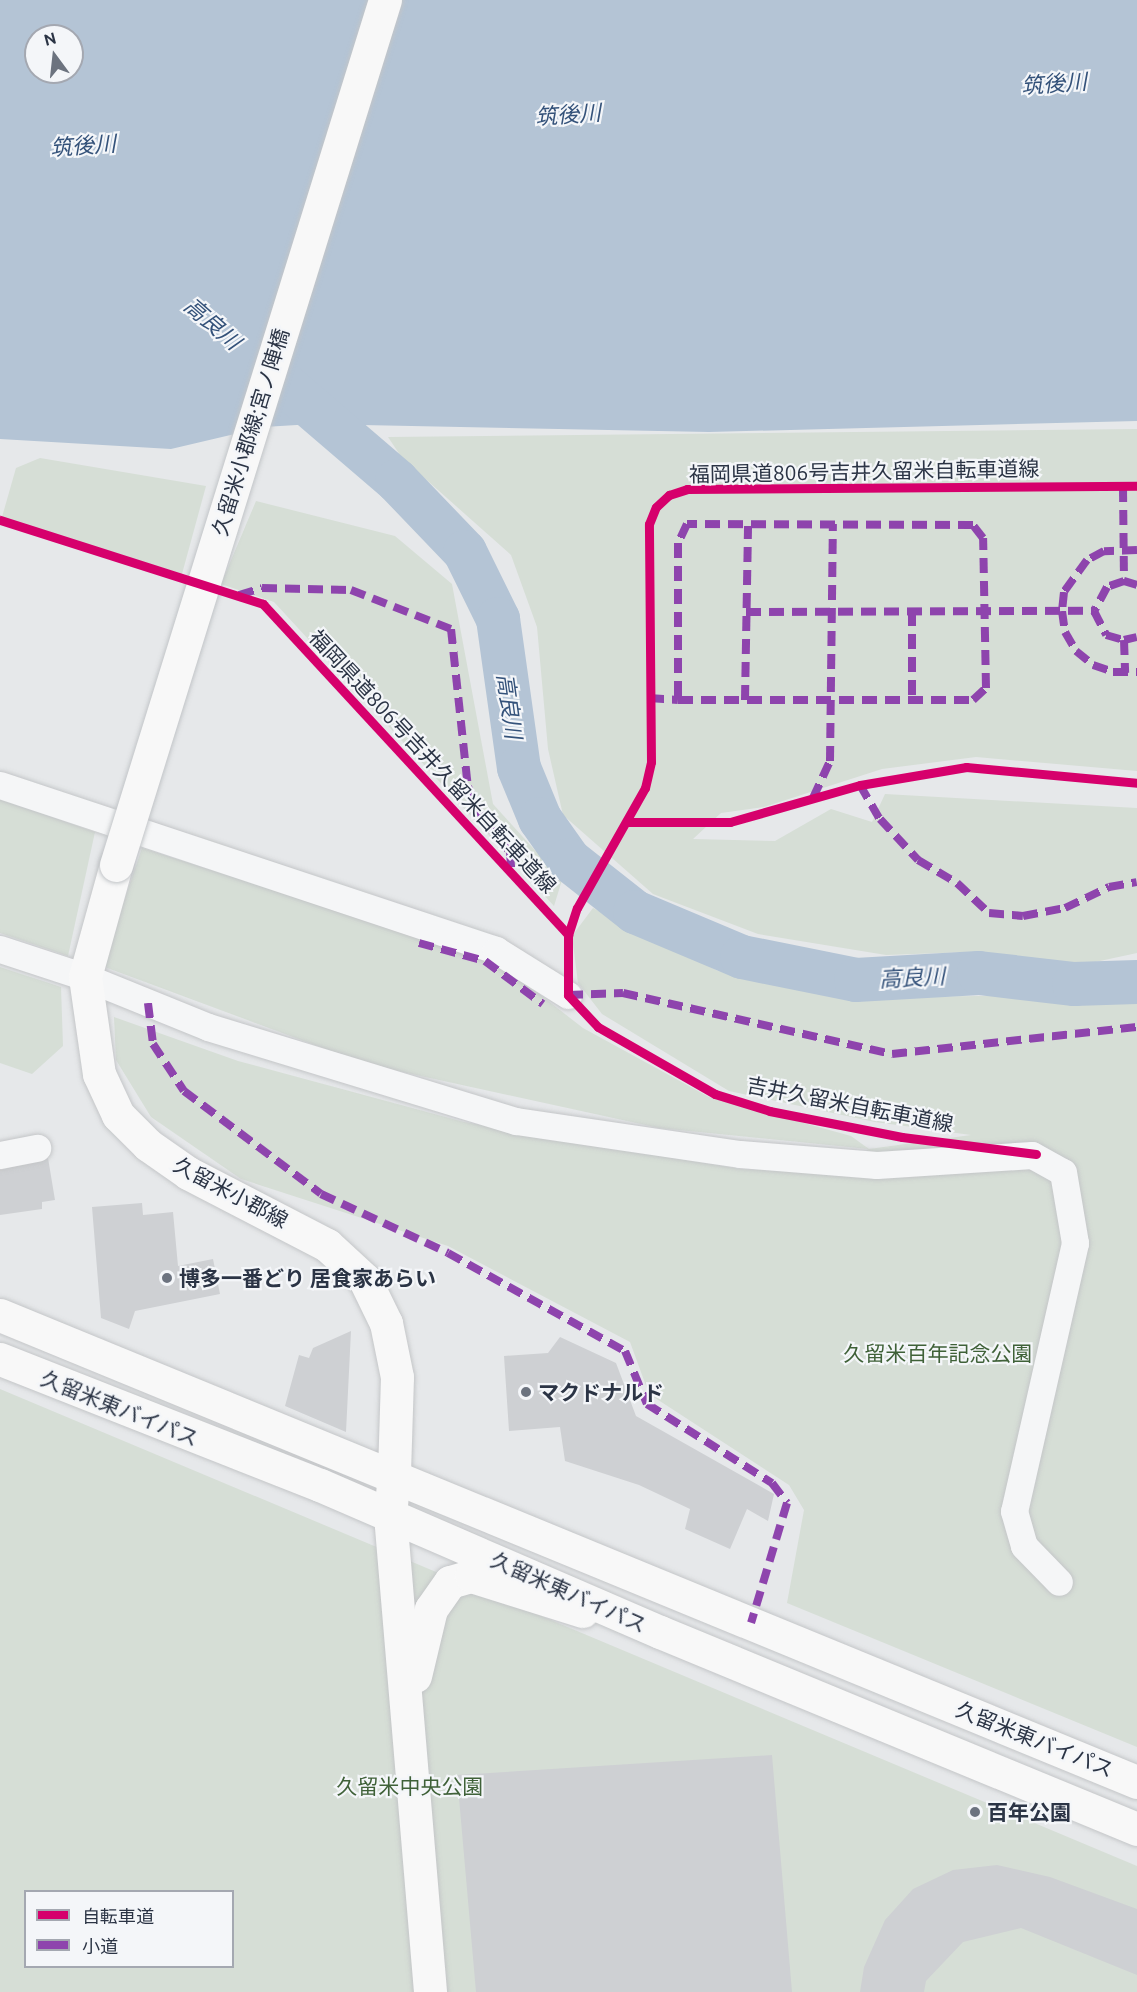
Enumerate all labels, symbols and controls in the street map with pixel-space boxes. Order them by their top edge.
north arrow [24,24,84,84]
text: N [42,28,58,49]
water label: 筑後川 [1020,68,1088,98]
water label: 筑後川 [534,99,602,129]
water label: 筑後川 [49,130,117,160]
water label: 高良川 [179,291,247,355]
street label: 久留米小郡線;宮ノ陣橋 [206,325,294,539]
street label: 福岡県道806号吉井久留米自転車道線 [689,455,1039,487]
street label: 福岡県道806号吉井久留米自転車道線 [304,624,562,898]
water label: 高良川 [492,671,528,741]
water label: 高良川 [878,962,946,992]
street label: 吉井久留米自転車道線 [745,1072,955,1136]
street label: 久留米小郡線 [169,1151,293,1233]
place label: 博多一番どり 居食家あらい [179,1265,436,1291]
marker: 博多一番どり 居食家あらい [160,1271,174,1285]
park label: 久留米百年記念公園 [844,1340,1032,1366]
street label: 久留米東バイパス [37,1365,203,1451]
place label: マクドナルド [538,1379,664,1405]
marker: マクドナルド [519,1385,533,1399]
street label: 久留米東バイパス [487,1546,651,1638]
street label: 久留米東バイパス [952,1696,1118,1782]
park label: 久留米中央公園 [337,1773,483,1799]
place label: 百年公園 [987,1799,1071,1825]
marker: 百年公園 [968,1805,982,1819]
legend [24,1890,234,1968]
text: 自転車道 [82,1906,154,1926]
text: 小道 [82,1936,118,1956]

